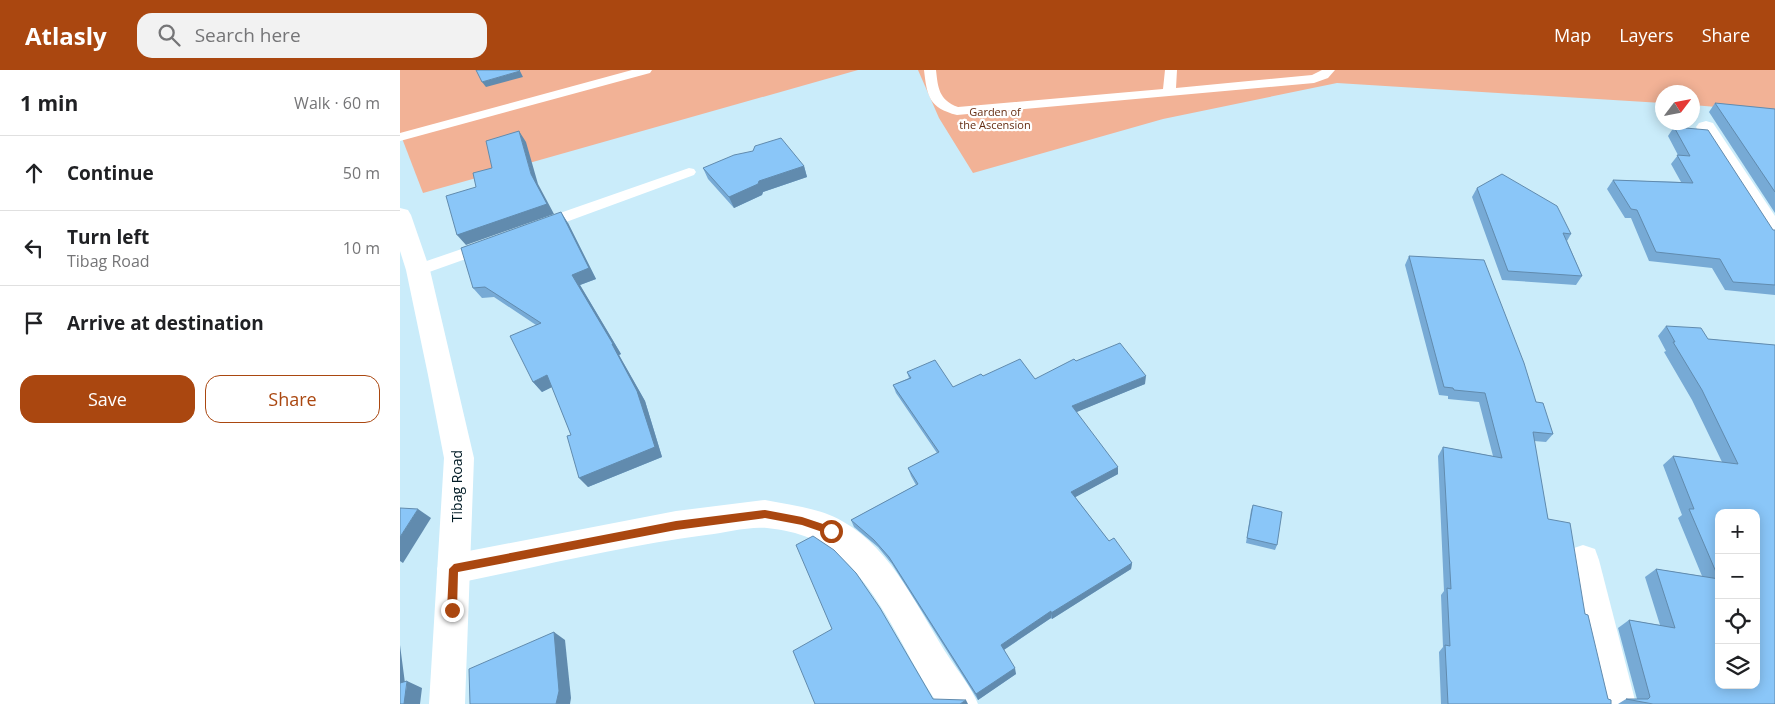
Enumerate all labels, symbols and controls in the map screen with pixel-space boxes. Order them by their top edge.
search box [137,13,487,58]
text: Atlasly [25,19,107,52]
icon: search [155,21,183,49]
text: Search here [195,22,301,48]
text: Map [1554,23,1591,47]
text: Layers [1619,23,1674,47]
text: Share [1702,23,1750,47]
north arrow [1655,85,1700,130]
text: 1 min [20,89,78,117]
text: Walk · 60 m [294,92,380,114]
park label: Garden of the Ascension [959,104,1031,132]
icon: ahead [20,159,48,187]
text: Continue [67,160,154,186]
text: 50 m [343,162,380,184]
text: Turn left [67,224,149,250]
icon: left [20,234,48,262]
text: 10 m [343,237,380,259]
text: Tibag Road [67,250,150,272]
icon: arrive [20,309,48,337]
text: Arrive at destination [67,310,264,336]
button: Save [20,375,195,423]
button: Share [205,375,380,423]
street label: Tibag Road [447,450,466,522]
map controls [1715,509,1760,689]
button: + [1715,509,1760,554]
route start [820,520,843,543]
button: − [1715,554,1760,599]
route end [441,599,464,622]
button: locate [1715,599,1760,644]
button: layers [1715,644,1760,689]

